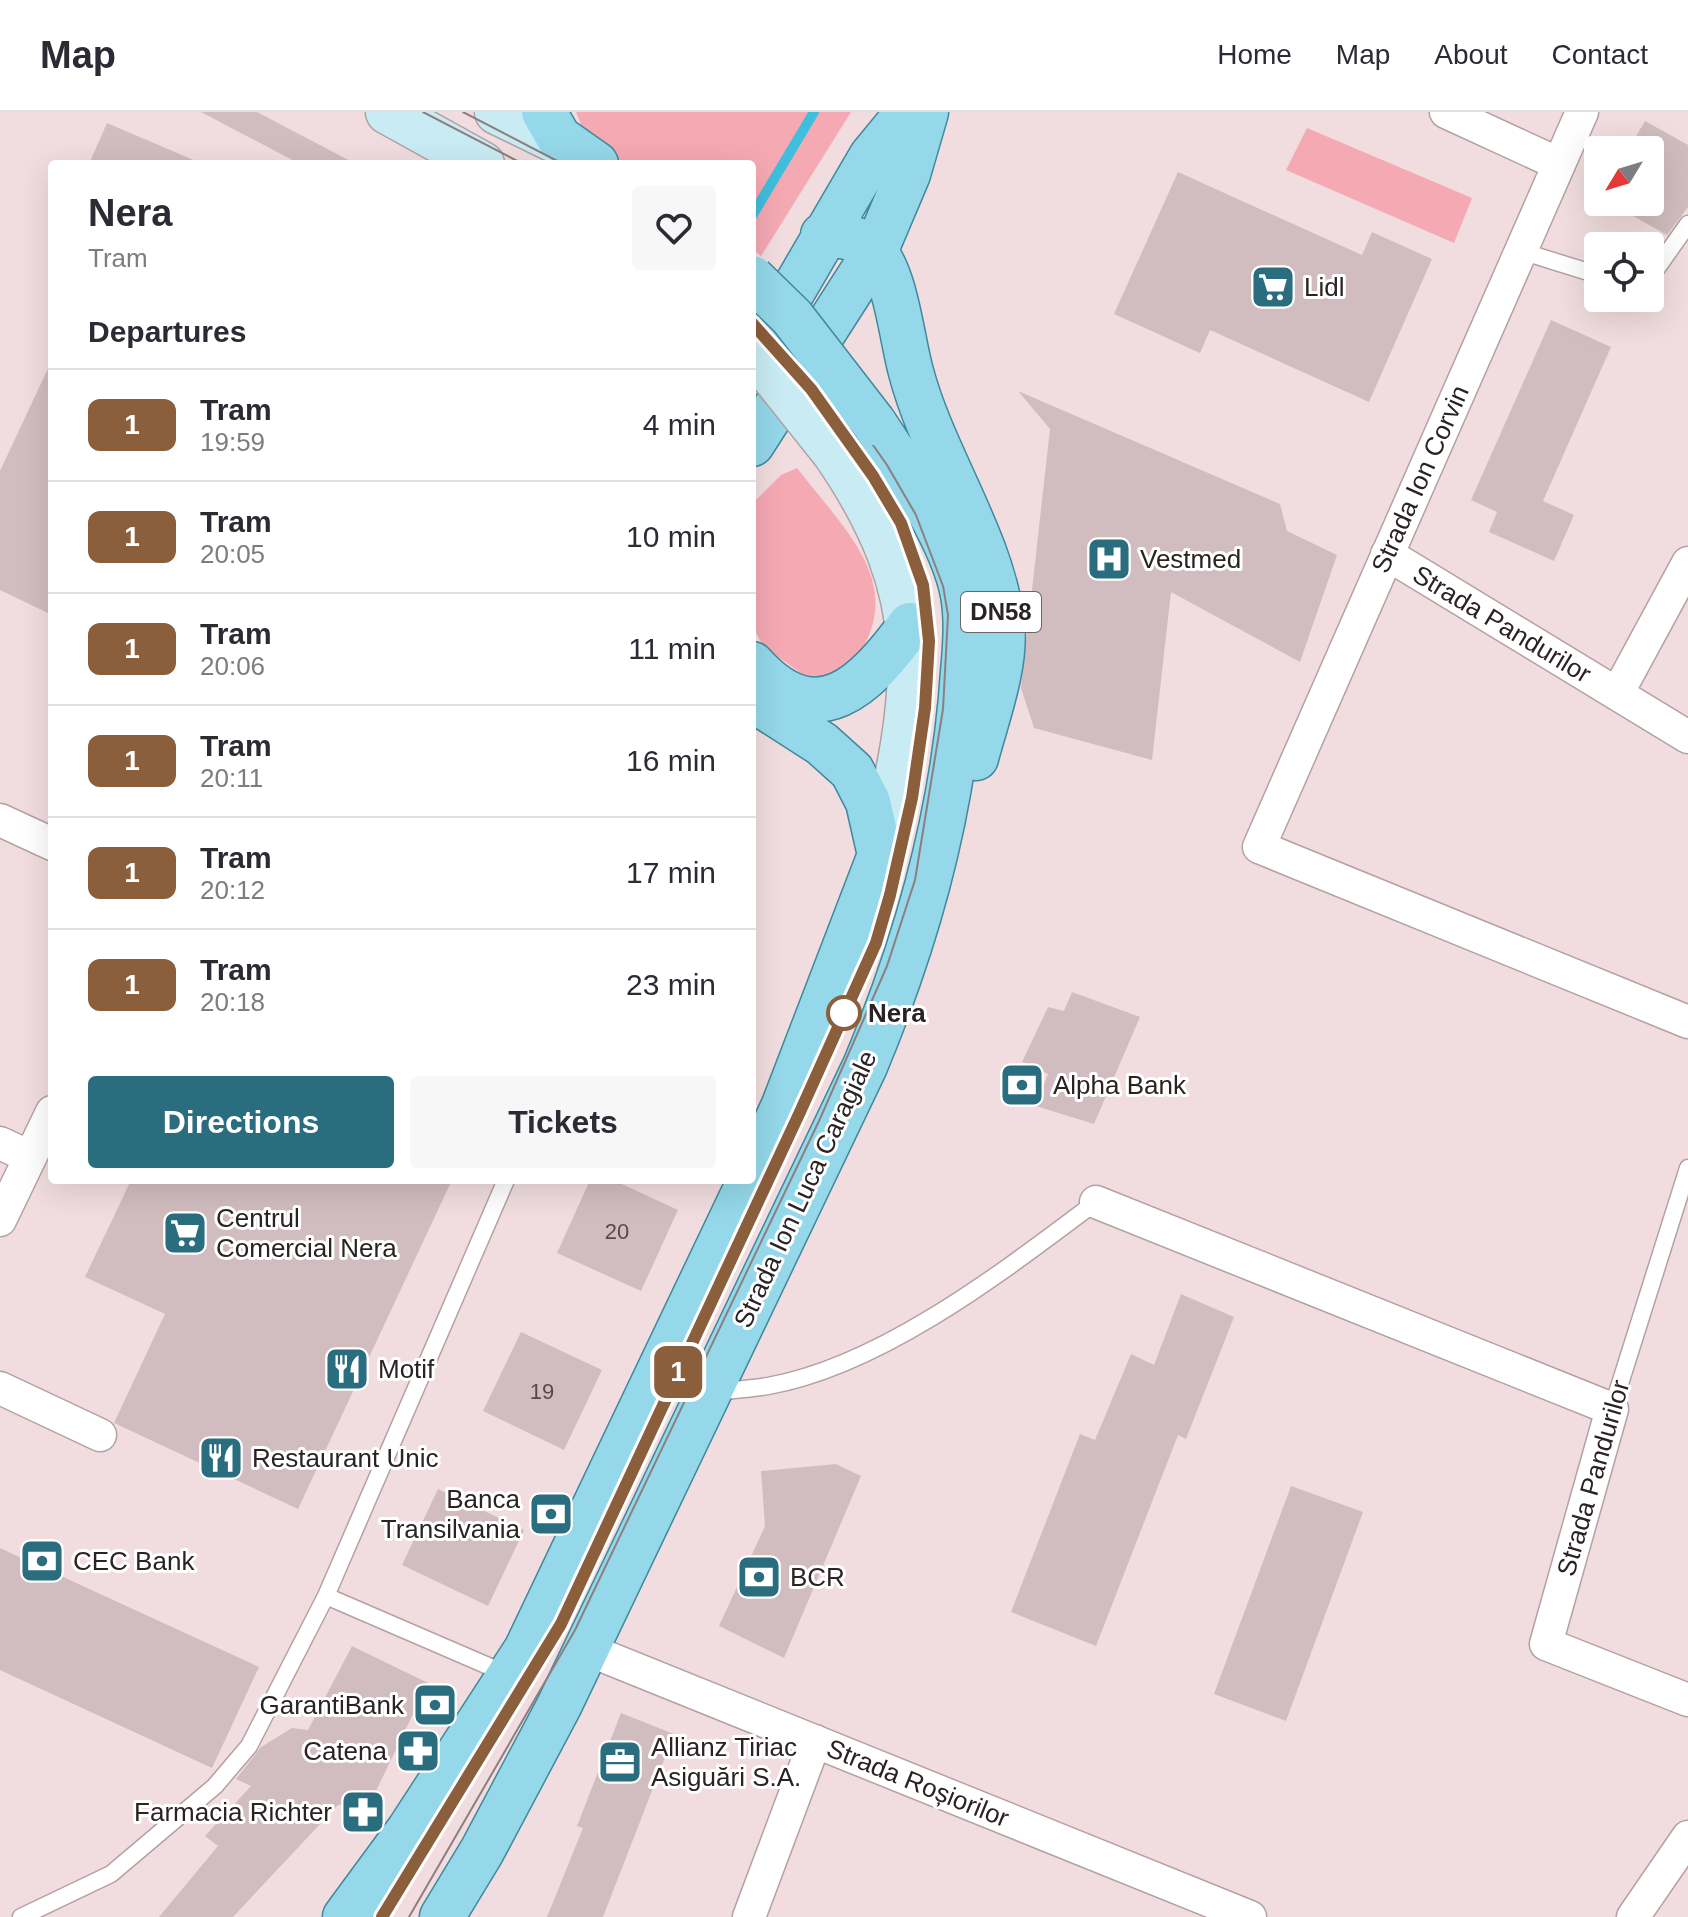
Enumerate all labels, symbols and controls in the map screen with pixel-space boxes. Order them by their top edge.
text: Map [40,34,116,76]
text: Home [1217,39,1292,70]
text: Map [1336,39,1390,70]
text: About [1434,39,1508,70]
text: Contact [1552,39,1648,70]
north arrow [1584,136,1664,216]
map controls [1584,136,1664,312]
button: heart [632,186,716,270]
text: Nera [88,192,173,234]
button: locate [1584,232,1664,312]
text: Tram [88,243,148,273]
supermarket icon: Lidl [1249,263,1297,311]
place label: Lidl [1304,272,1344,302]
text: Departures [88,315,246,348]
street label: Strada Ion Corvin [1365,380,1475,578]
text: Tram [200,393,272,426]
text: 4 min [643,408,716,441]
text: 1 [124,409,140,440]
text: 19:59 [200,427,265,457]
text: Tram [200,505,272,538]
text: 10 min [626,520,716,553]
text: 1 [124,521,140,552]
hospital icon: Vestmed [1085,535,1133,583]
text: 20:05 [200,539,265,569]
place label: Vestmed [1140,544,1241,574]
street label: Strada Pandurilor [1408,559,1597,689]
road number: DN58 [961,592,1041,632]
text: Tram [200,617,272,650]
text: 11 min [628,632,716,665]
text: 1 [124,633,140,664]
text: 20:06 [200,651,265,681]
text: Tram [200,729,272,762]
text: 16 min [626,744,716,777]
text: 1 [124,745,140,776]
text: 20:11 [200,763,263,793]
text: Tram [200,841,272,874]
text: 17 min [626,856,716,889]
text: 1 [124,857,140,888]
text: 20:12 [200,875,265,905]
text: Tram [200,953,272,986]
text: 23 min [626,968,716,1001]
text: 1 [124,969,140,1000]
text: 20:18 [200,987,265,1017]
marker: Nera [827,996,861,1030]
place label: Nera [868,998,926,1028]
street label: Strada Ion Luca Caragiale [728,1046,882,1332]
bank icon: Alpha Bank [998,1061,1046,1109]
place label: Alpha Bank [1053,1070,1187,1100]
button: Directions [88,1076,394,1168]
button: Tickets [410,1076,716,1168]
place label: Centrul Comercial Nera [216,1203,397,1263]
supermarket icon: Centrul Comercial Nera [161,1209,209,1257]
house number: 20 [605,1219,629,1244]
restaurant icon: Motif [323,1345,371,1393]
line badge: 1 [652,1346,704,1398]
place label: Motif [378,1354,435,1384]
text: 1 [670,1356,686,1387]
street label: Strada Pandurilor [1551,1376,1635,1579]
house number: 19 [530,1379,554,1404]
restaurant icon: Restaurant Unic [197,1434,245,1482]
place label: Restaurant Unic [252,1443,438,1473]
place label: Banca Transilvania [381,1484,521,1544]
bank icon: Banca Transilvania [527,1490,575,1538]
bank icon: CEC Bank [18,1537,66,1585]
place label: CEC Bank [73,1546,195,1576]
bank icon: BCR [735,1553,783,1601]
place label: BCR [790,1562,845,1592]
bank icon: GarantiBank [411,1681,459,1729]
place label: GarantiBank [259,1690,405,1720]
pharmacy icon: Catena [394,1727,442,1775]
place label: Allianz Tiriac Asiguări S.A. [651,1732,801,1792]
street label: Strada Roșiorilor [823,1733,1014,1833]
place label: Catena [303,1736,388,1766]
office icon: Allianz Tiriac Asiguări S.A. [596,1738,644,1786]
pharmacy icon: Farmacia Richter [339,1788,387,1836]
place label: Farmacia Richter [134,1797,332,1827]

